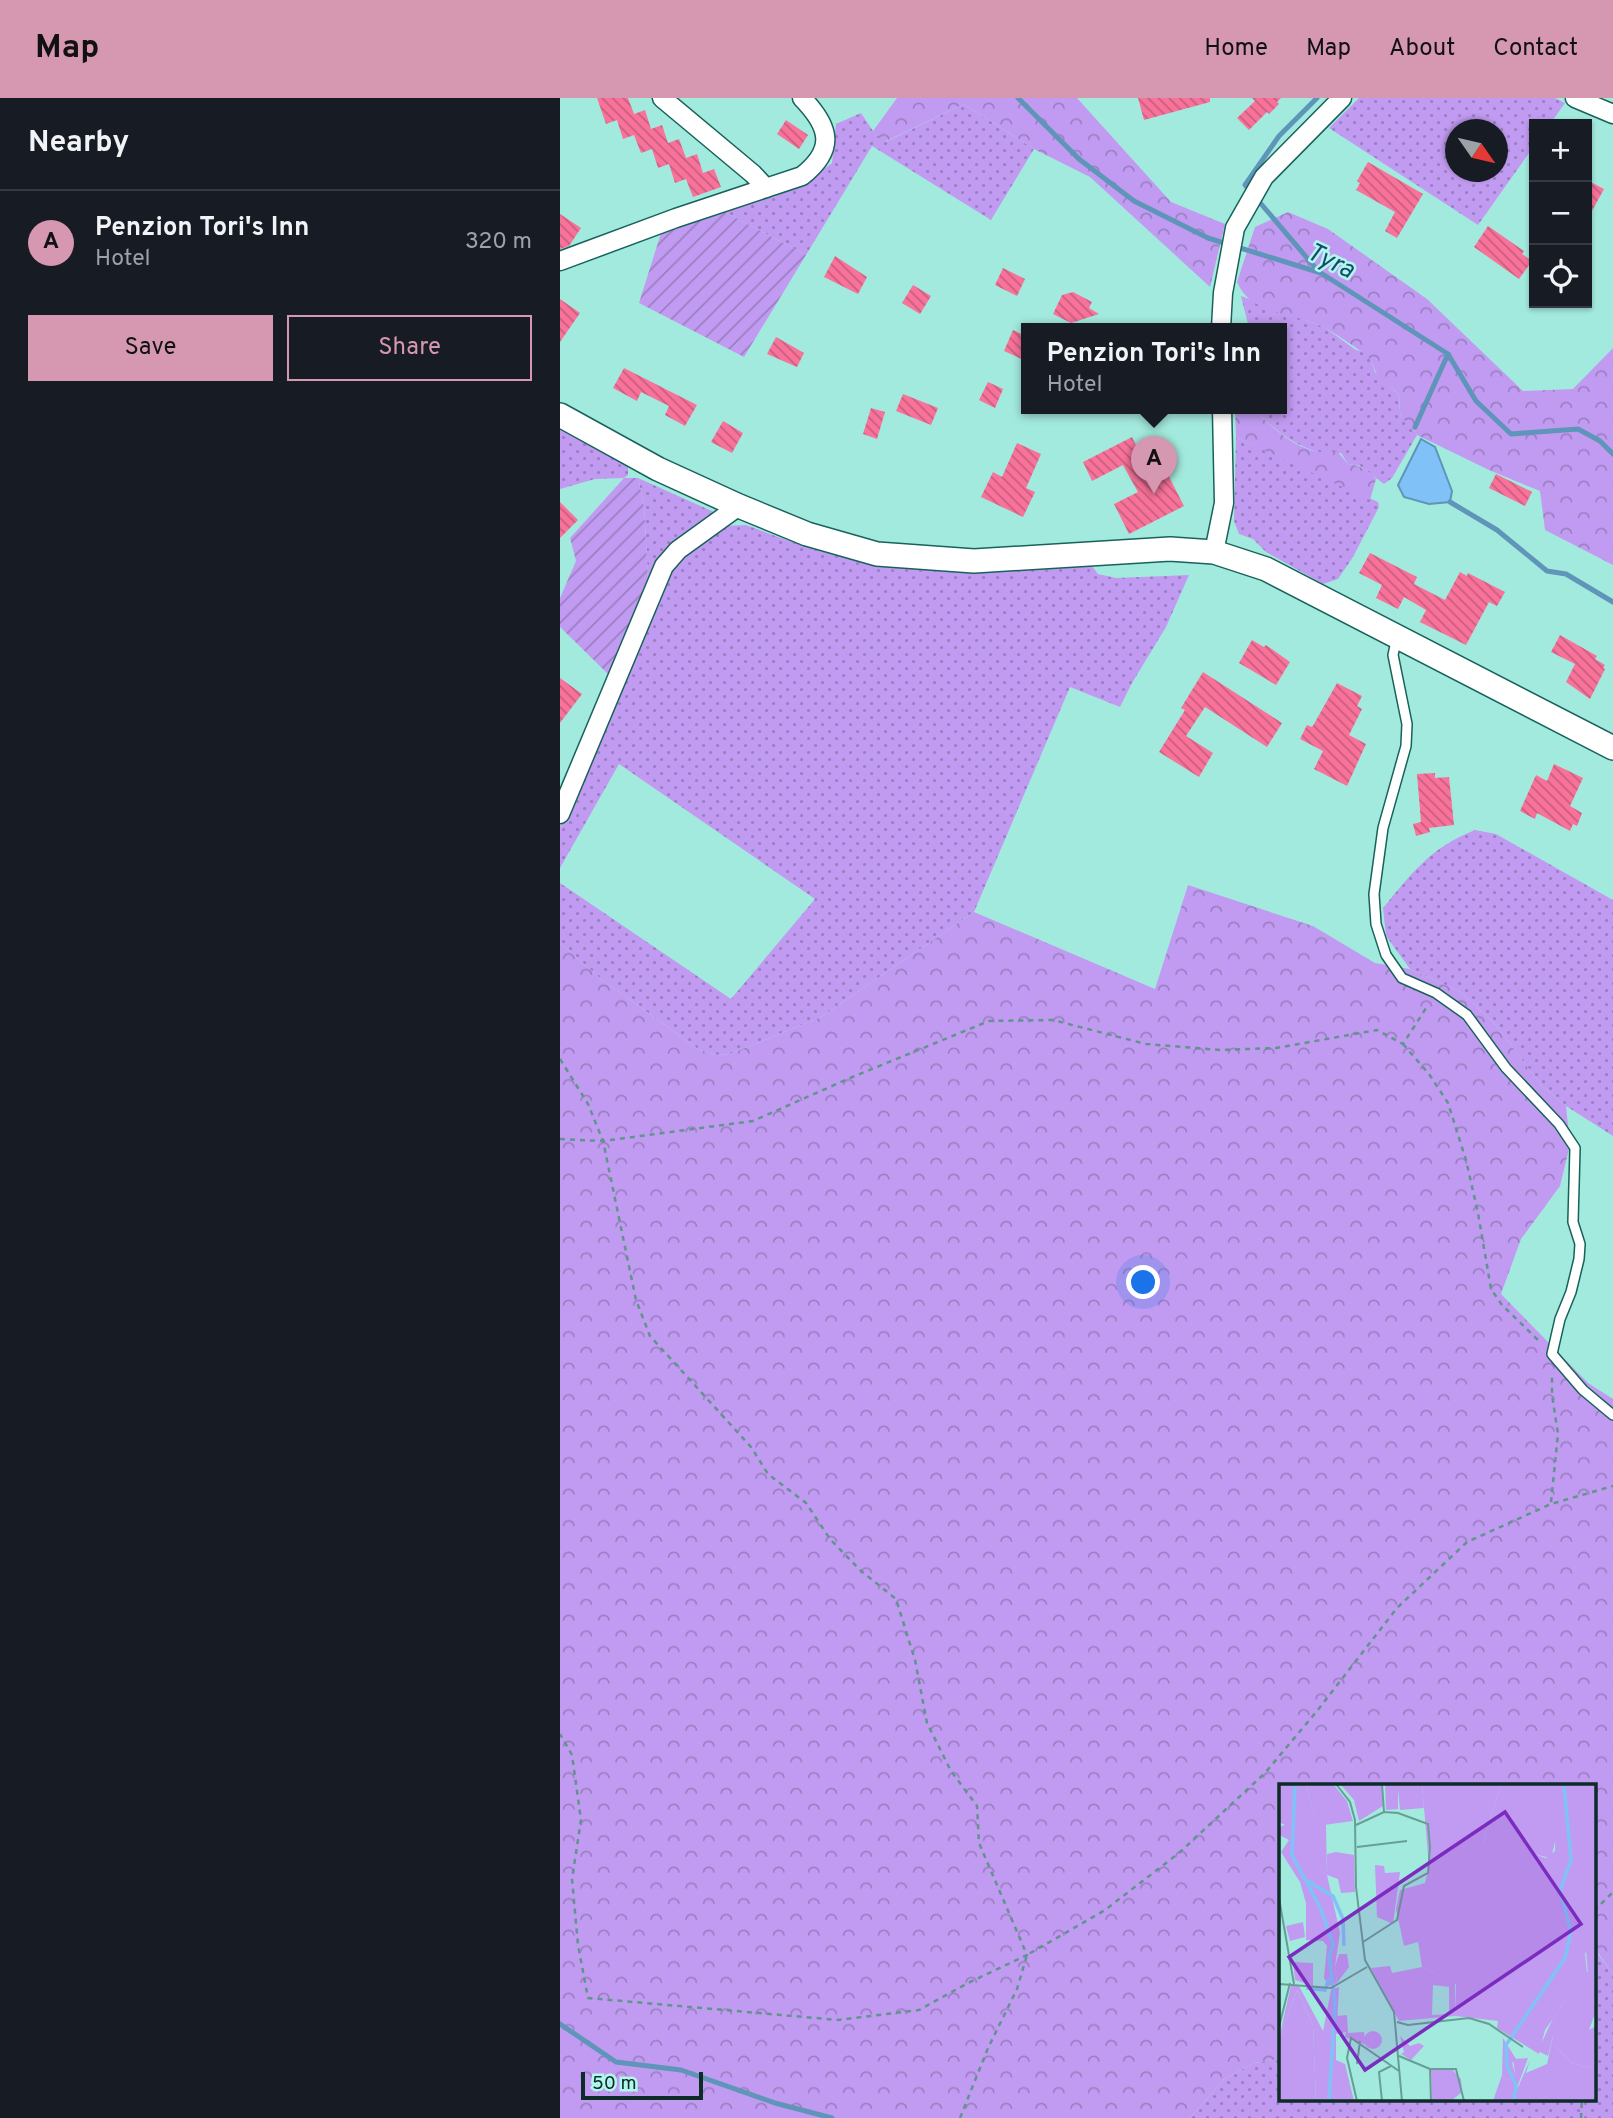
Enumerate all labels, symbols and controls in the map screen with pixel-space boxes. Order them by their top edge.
text: Map [35,28,99,70]
text: Home [1204,34,1268,64]
text: Map [1306,34,1351,64]
text: About [1389,34,1455,64]
text: Contact [1493,34,1578,64]
north arrow [1445,119,1508,182]
map controls [1529,119,1592,308]
button: + [1529,119,1592,182]
text: Nearby [28,125,129,162]
button: − [1529,182,1592,245]
text: Penzion Tori's Inn [95,212,309,245]
text: A [43,228,59,257]
text: 320 m [465,228,532,257]
water label: Tyra [1301,236,1360,288]
text: Hotel [95,245,151,274]
button: locate [1529,245,1592,308]
button: Save [28,315,273,381]
button: Share [287,315,532,381]
popup [1021,323,1287,414]
text: Penzion Tori's Inn [1047,338,1261,371]
text: Hotel [1047,371,1102,400]
pin: A [1131,436,1177,494]
your location [1126,1265,1160,1299]
inset map [1279,1784,1596,2100]
scale bar [581,2069,704,2101]
text: 50 m [592,2072,637,2096]

